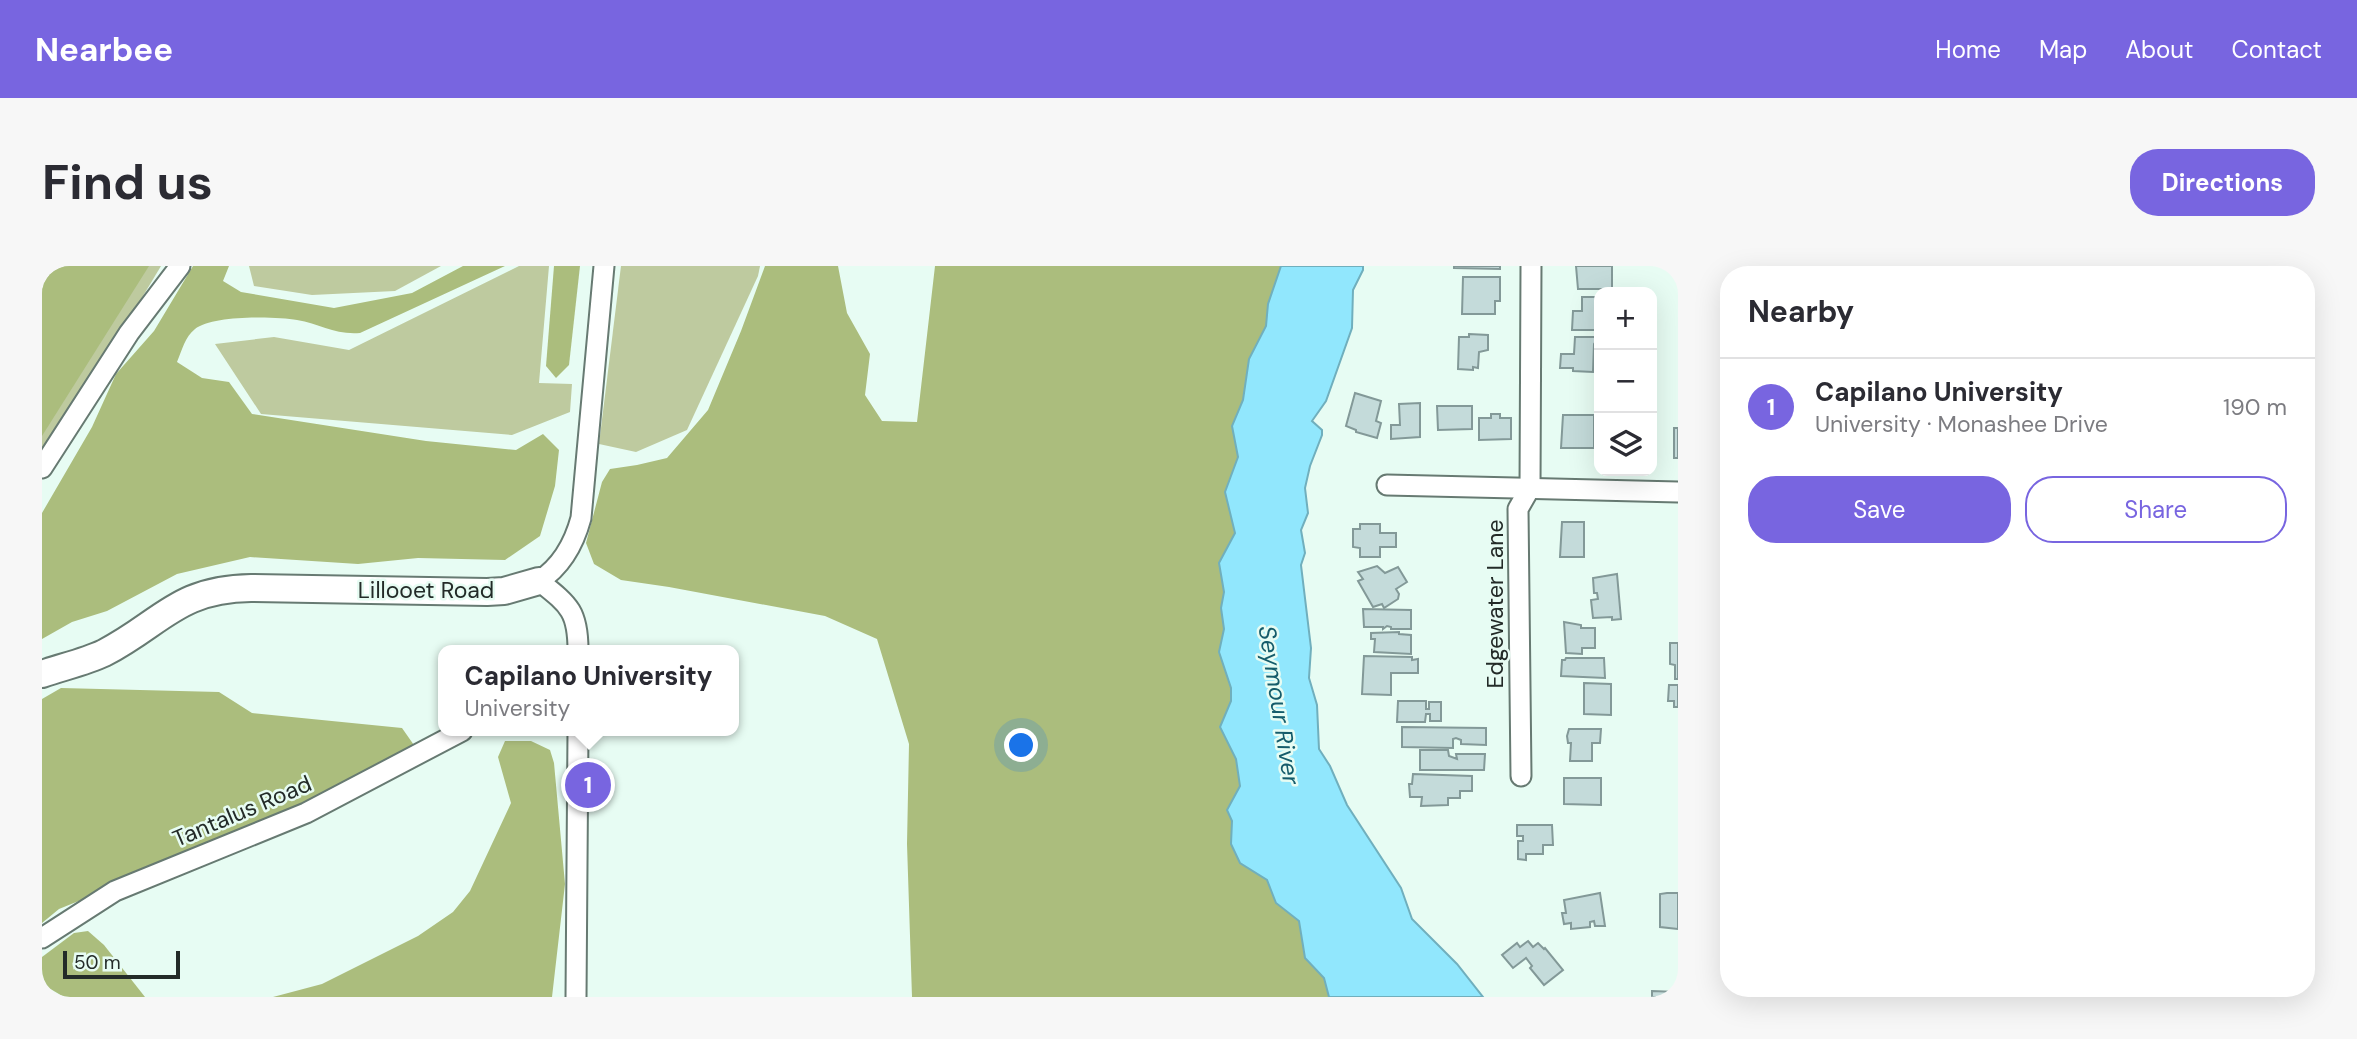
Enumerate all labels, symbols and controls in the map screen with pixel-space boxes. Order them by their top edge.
text: Nearbee [35,28,173,71]
text: Home [1935,34,2001,65]
text: Map [2039,34,2087,65]
text: About [2125,34,2194,65]
text: Contact [2232,34,2322,65]
button: Directions [2130,149,2315,216]
text: Find us [42,150,213,214]
map controls [1594,287,1657,476]
button: + [1594,287,1657,350]
text: Nearby [1748,292,1854,331]
button: − [1594,350,1657,413]
text: Capilano University [1815,375,2063,409]
text: 1 [1767,392,1775,422]
text: 190 m [2223,392,2287,422]
text: University · Monashee Drive [1815,409,2108,439]
button: layers [1594,413,1657,476]
button: Save [1748,476,2011,543]
button: Share [2025,476,2287,543]
street label: Edgewater Lane [1480,519,1510,689]
street label: Lillooet Road [358,575,494,605]
water label: Seymour River [1252,623,1308,788]
popup [438,645,739,736]
text: Capilano University [464,659,713,693]
text: University [464,693,570,723]
your location [1004,728,1038,762]
pin: 1 [565,759,611,811]
street label: Tantalus Road [168,768,316,854]
scale bar [63,948,180,980]
text: 50 m [74,950,121,975]

